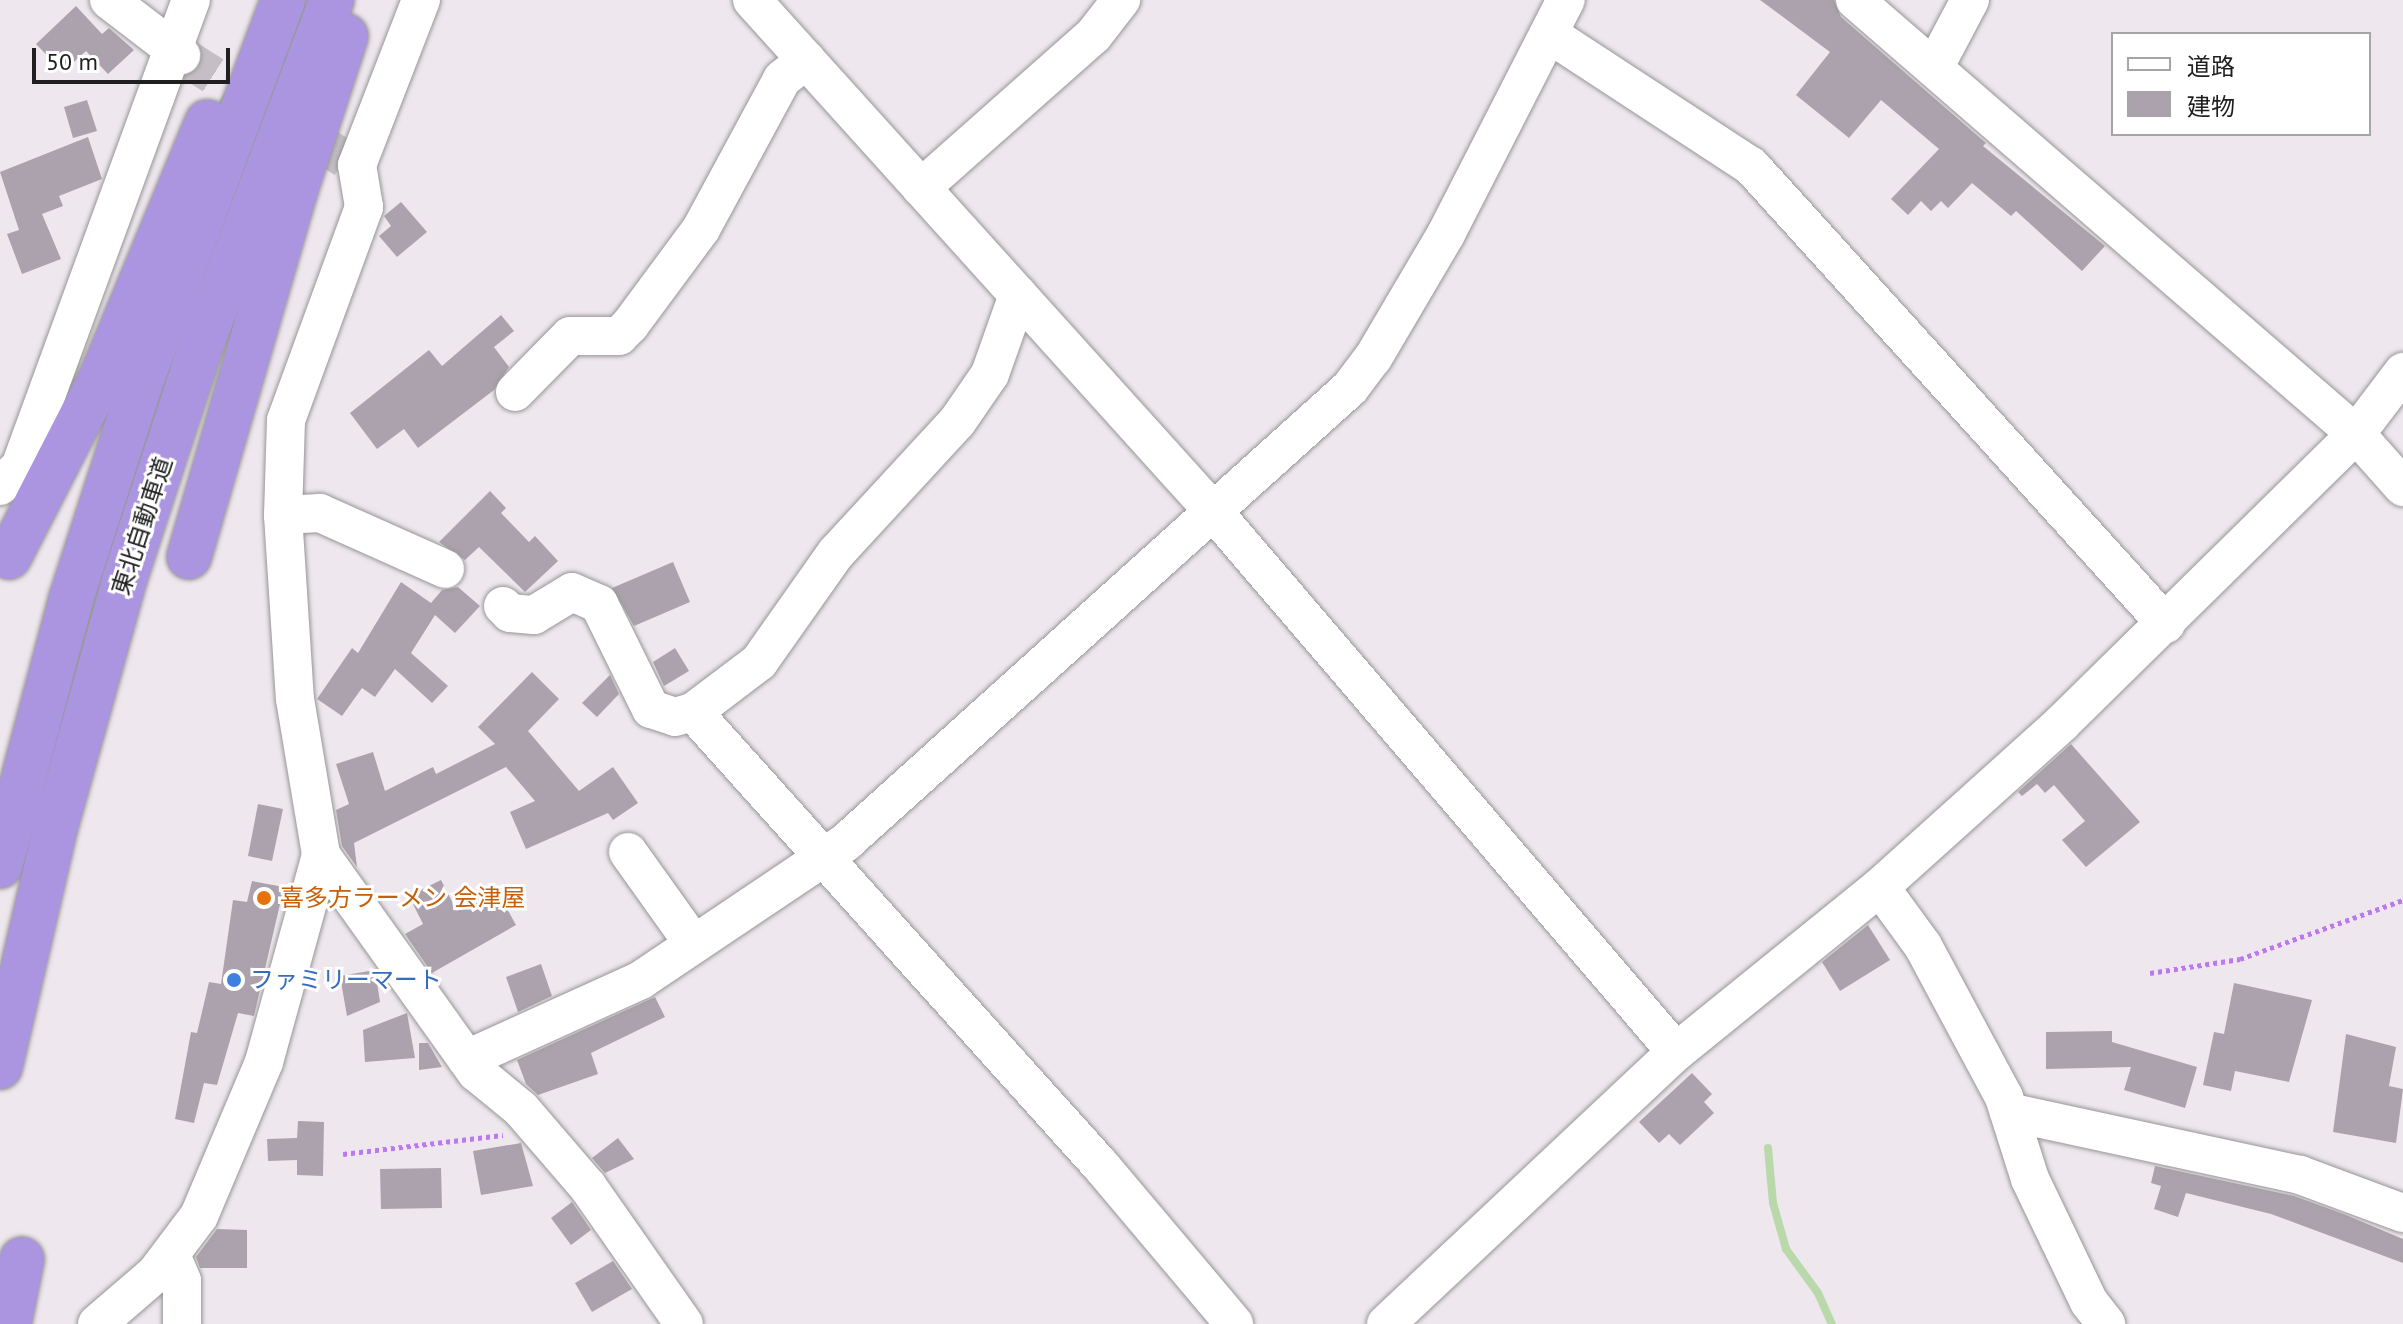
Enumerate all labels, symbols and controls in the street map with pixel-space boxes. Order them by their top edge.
scale bar [36,32,234,82]
legend [2111,32,2371,136]
text: 50 m [46,46,98,77]
text: 道路 [2187,51,2235,82]
text: 建物 [2187,91,2235,122]
street label: 東北自動車道 [106,453,178,599]
place label: 喜多方ラーメン 会津屋 [280,884,526,912]
marker: 喜多方ラーメン 会津屋 [255,889,273,907]
place label: ファミリーマート [250,966,442,994]
marker: ファミリーマート [225,971,243,989]

